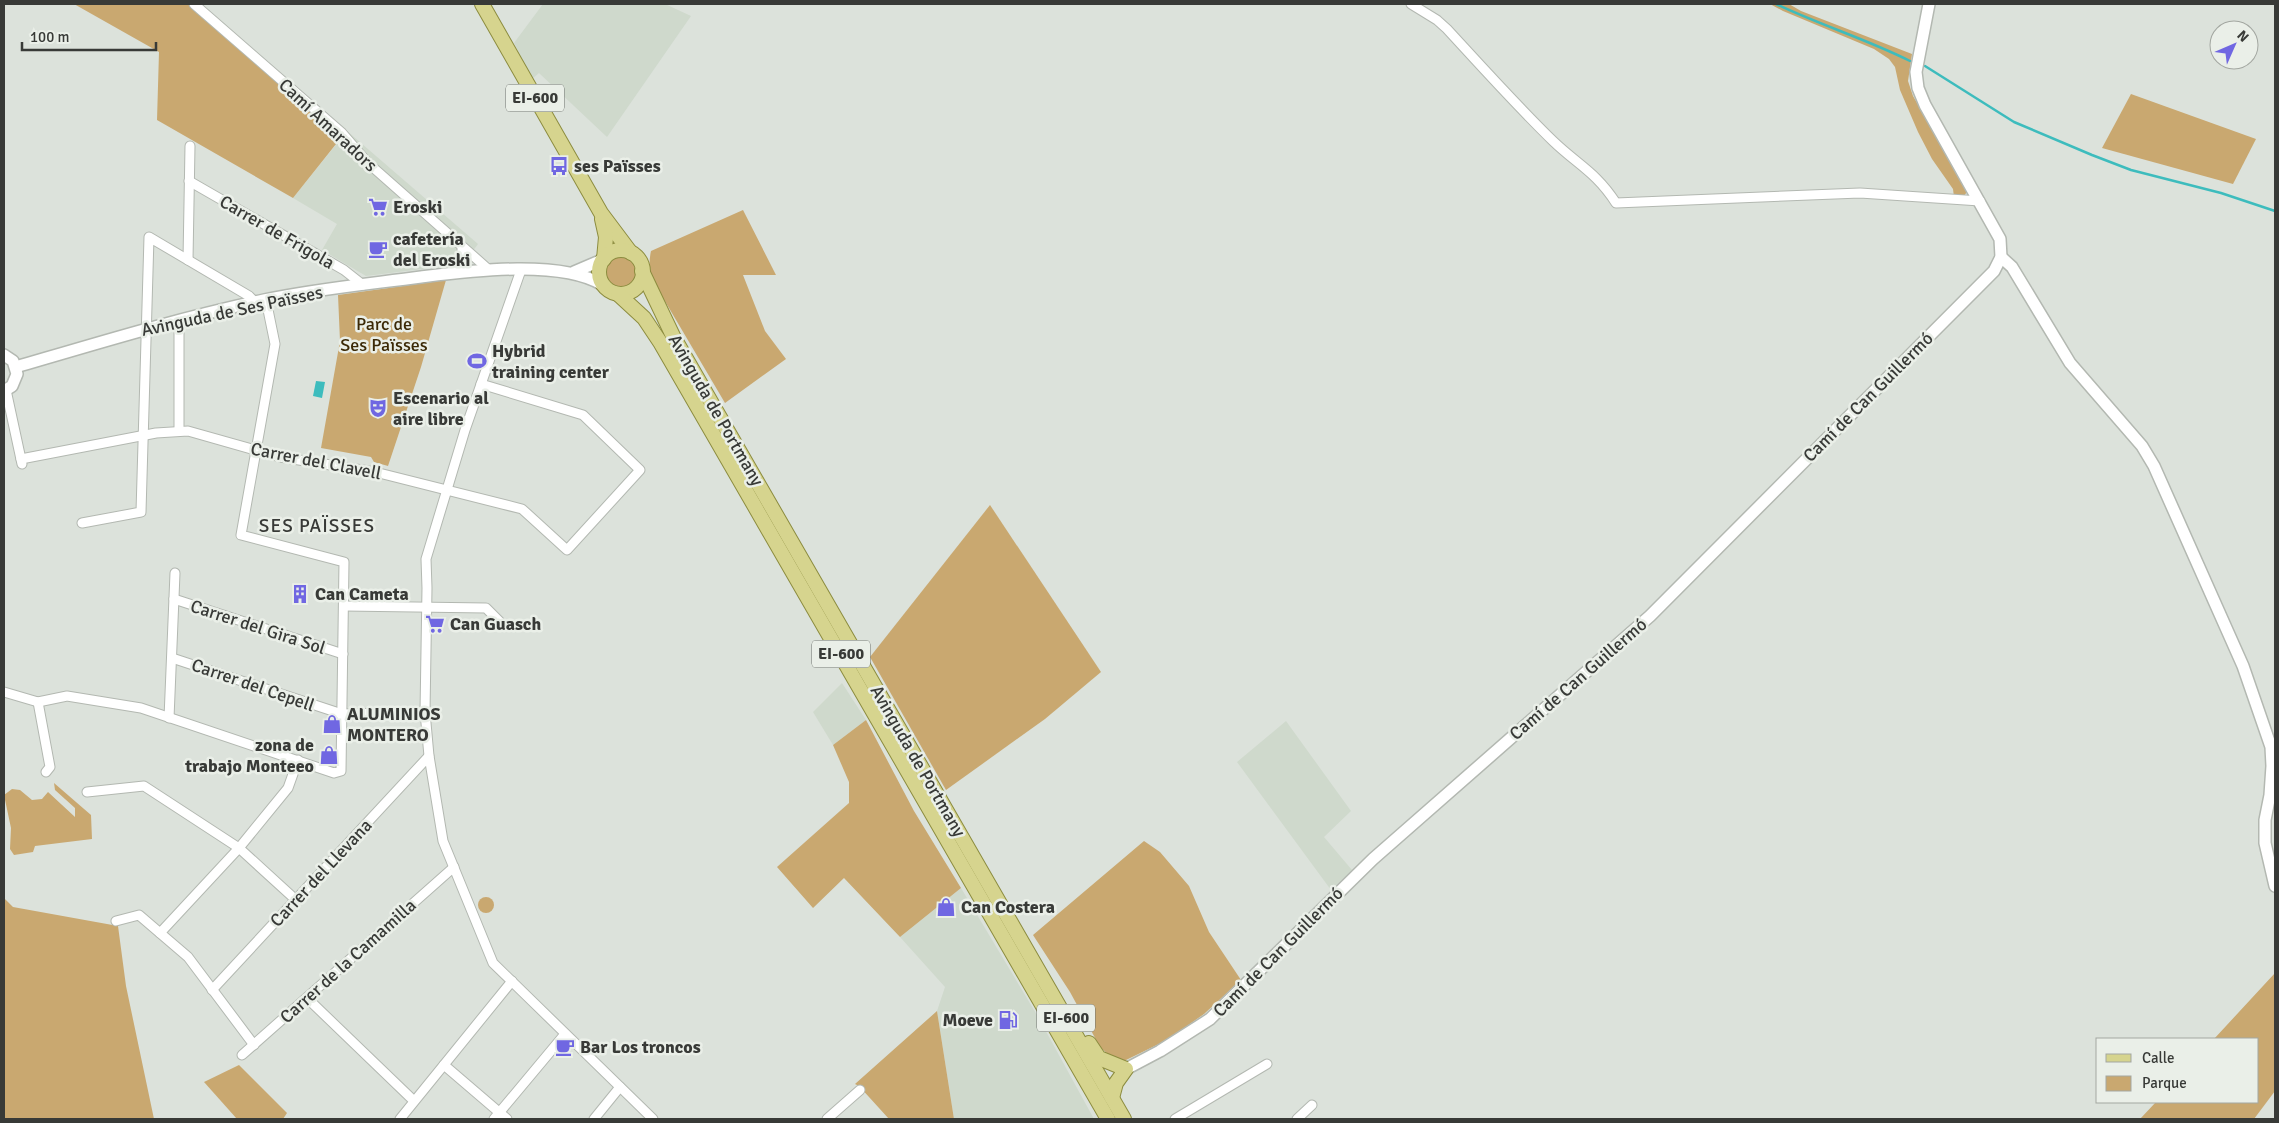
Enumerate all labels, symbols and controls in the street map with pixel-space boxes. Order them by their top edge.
scale bar [22,20,156,52]
north arrow [2209,20,2259,70]
text: N [2233,27,2252,46]
text: 100 m [30,28,70,46]
street label: Camí Amaradors [274,74,382,176]
road number: EI-600 [506,85,564,112]
bus stop icon: ses Païsses [548,155,570,177]
place label: ses Païsses [574,155,661,177]
street label: Carrer de Frigola [216,190,338,274]
supermarket icon: Eroski [367,196,389,218]
place label: Eroski [393,196,442,218]
place label: cafetería del Eroski [393,228,470,271]
cafe icon: cafetería del Eroski [367,238,389,260]
street label: Avinguda de Ses Païsses [139,281,325,341]
park label: Parc de Ses Païsses [340,313,428,356]
street label: Camí de Can Guillermó [1798,327,1938,467]
street label: Avinguda de Portmany [664,330,769,490]
place label: Hybrid training center [491,340,610,383]
sports icon: Hybrid training center [466,350,488,372]
place label: Escenario al aire libre [393,387,489,430]
theatre icon: Escenario al aire libre [367,397,389,419]
street label: Carrer del Clavell [249,438,383,484]
district label: SES PAÏSSES [259,514,375,538]
building icon: Can Cameta [289,583,311,605]
place label: Can Cameta [315,583,409,605]
street label: Carrer del Gira Sol [188,595,328,659]
supermarket icon: Can Guasch [424,613,446,635]
place label: Can Guasch [450,613,541,635]
street label: Camí de Can Guillermó [1505,613,1651,745]
road number: EI-600 [812,641,870,668]
street label: Carrer del Cepell [189,654,317,716]
street label: Avinguda de Portmany [866,681,971,841]
place label: ALUMINIOS MONTERO [347,703,441,746]
shop icon: ALUMINIOS MONTERO [321,713,343,735]
place label: zona de trabajo Monteeo [184,734,314,777]
shop icon: zona de trabajo Monteeo [318,744,340,766]
street label: Carrer del Llevana [265,814,377,932]
street label: Camí de Can Guillermó [1208,882,1348,1022]
street label: Carrer de la Camamilla [275,894,421,1028]
shop icon: Can Costera [935,896,957,918]
place label: Can Costera [961,896,1055,918]
road number: EI-600 [1037,1004,1095,1032]
place label: Moeve [942,1009,993,1031]
fuel station icon: Moeve [997,1009,1019,1031]
cafe icon: Bar Los troncos [554,1036,576,1058]
place label: Bar Los troncos [580,1036,701,1058]
legend [2096,1038,2259,1103]
text: Calle [2142,1049,2175,1067]
text: Parque [2142,1074,2187,1092]

